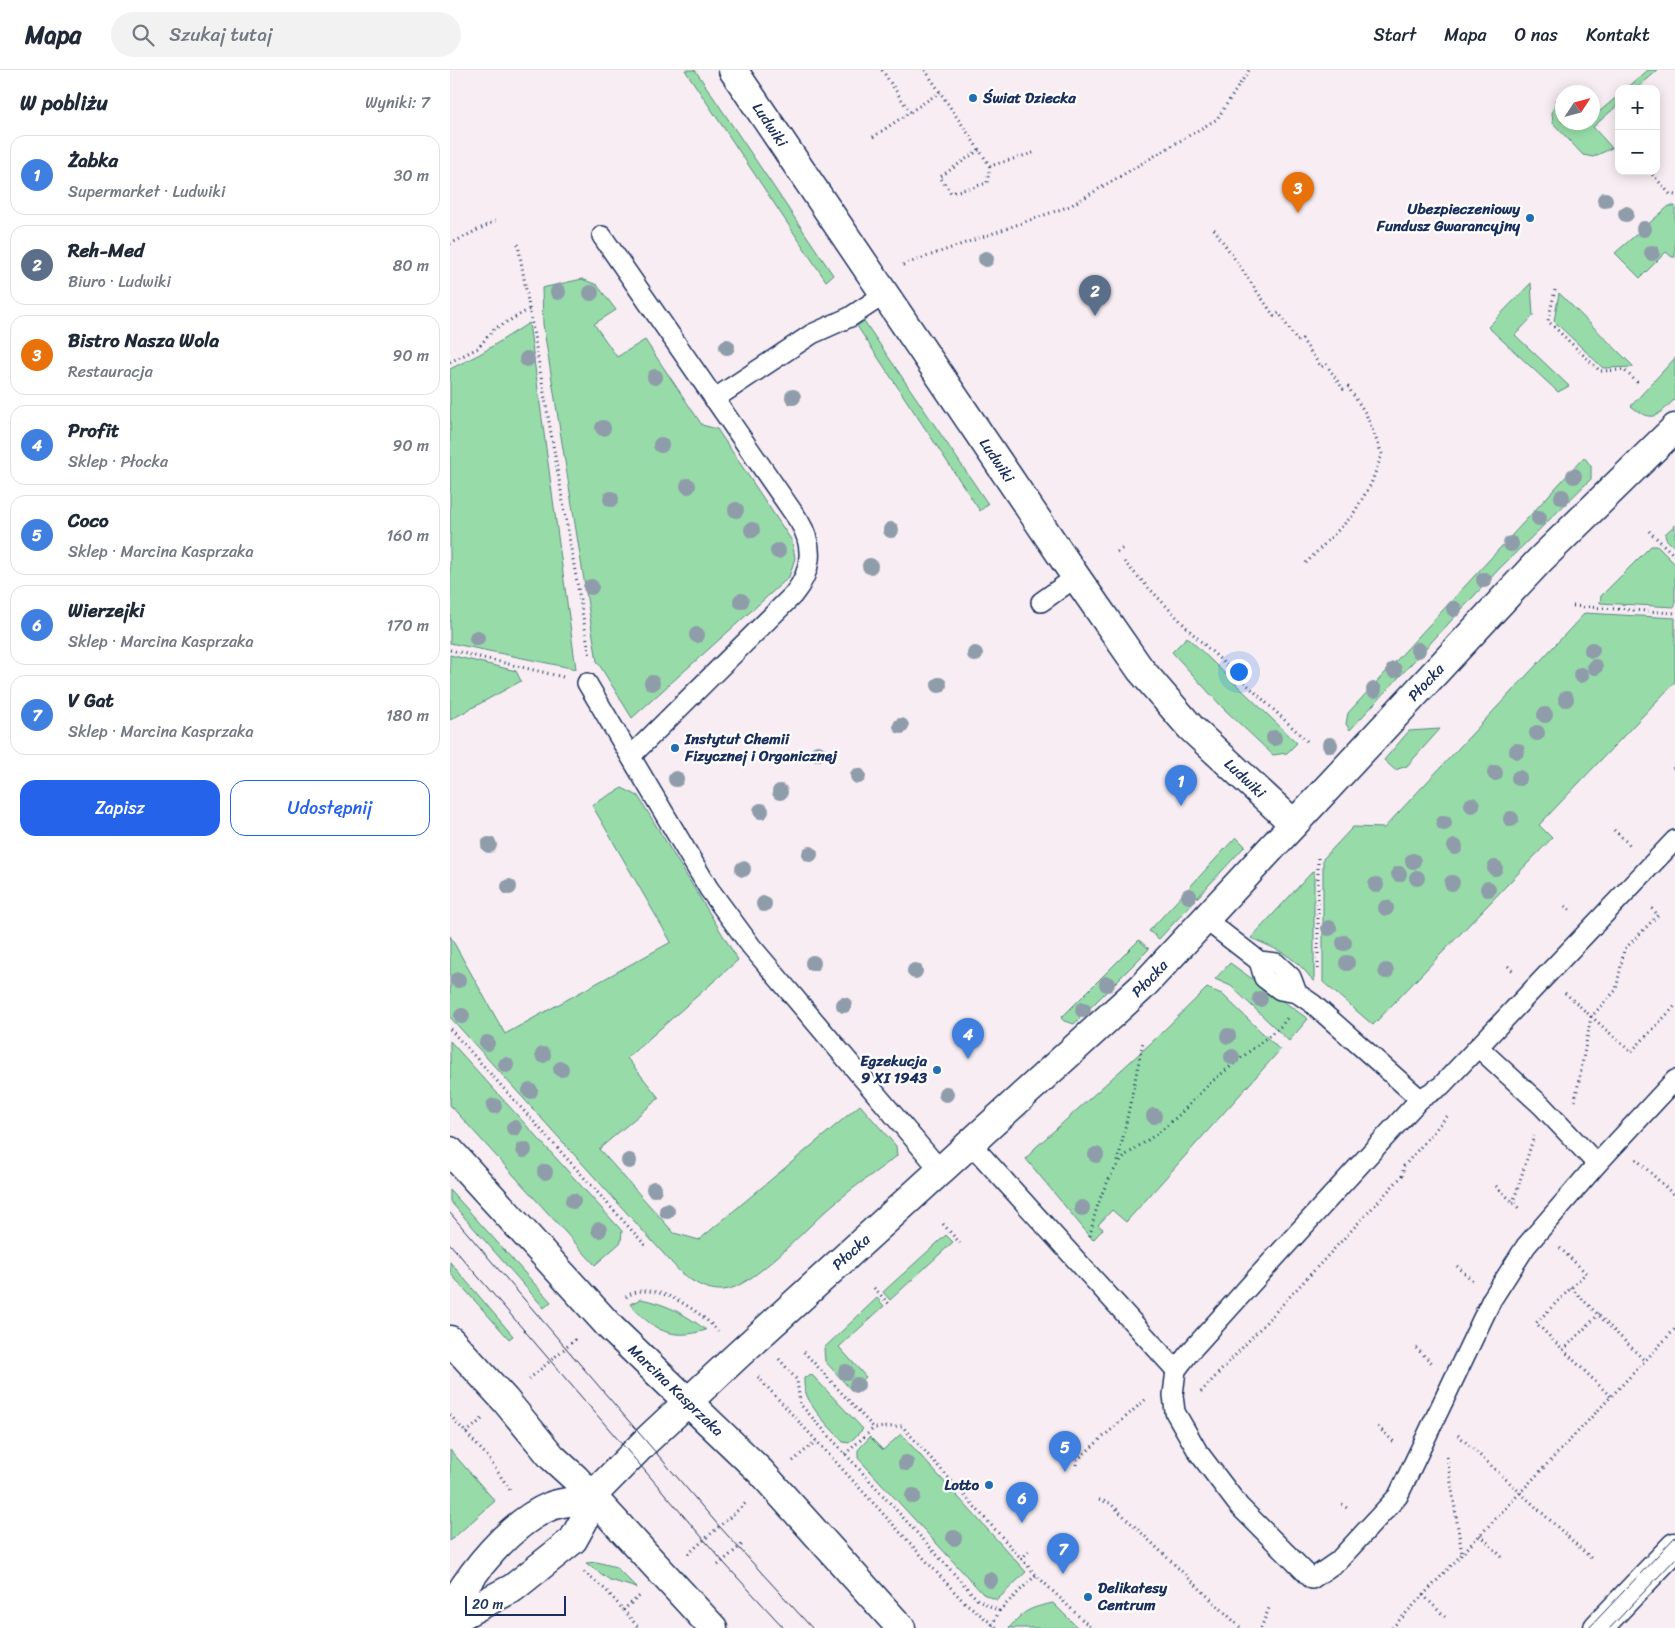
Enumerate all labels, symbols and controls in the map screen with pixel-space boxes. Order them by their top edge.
search box [111,12,461,57]
text: Mapa [25,14,81,56]
text: Szukaj tutaj [169,18,273,51]
text: Start [1373,19,1416,51]
text: Mapa [1444,19,1487,51]
text: O nas [1515,19,1558,51]
text: Kontakt [1586,19,1650,51]
icon: search [129,21,157,49]
text: W pobliżu [20,84,108,122]
place label: Świat Dziecka [982,85,1076,111]
north arrow [1555,85,1600,130]
map controls [1615,85,1660,175]
button: + [1615,85,1660,130]
text: Wyniki: 7 [365,88,430,117]
marker: Świat Dziecka [967,92,979,104]
street label: Ludwiki [745,97,795,153]
button: − [1615,130,1660,175]
text: Żabka [68,144,118,177]
text: 1 [34,161,40,190]
text: 30 m [394,161,429,190]
pin: 3 [1282,172,1314,213]
text: Supermarket · Ludwiki [68,177,225,206]
place label: Ubezpieczeniowy Fundusz Gwarancyjny [1376,196,1521,239]
marker: Ubezpieczeniowy Fundusz Gwarancyjny [1524,212,1536,224]
text: Reh-Med [68,234,144,267]
text: 2 [32,251,42,280]
text: 80 m [393,251,429,280]
text: Biuro · Ludwiki [68,267,171,296]
pin: 2 [1079,275,1111,316]
text: Bistro Nasza Wola [68,324,219,357]
text: 3 [33,341,41,370]
text: 90 m [393,341,429,370]
text: Restauracja [68,357,153,386]
text: Profit [68,414,119,447]
text: 4 [32,431,42,460]
text: 90 m [393,431,429,460]
street label: Ludwiki [972,432,1022,489]
text: Sklep · Płocka [68,447,168,476]
text: Coco [68,504,109,537]
text: 5 [32,521,42,550]
text: 160 m [386,521,429,550]
text: Sklep · Marcina Kasprzaka [68,537,254,566]
text: Wierzejki [68,594,145,627]
text: 6 [32,611,42,640]
text: 170 m [386,611,429,640]
text: Sklep · Marcina Kasprzaka [68,627,254,656]
street label: Płocka [1401,657,1451,708]
your location [1226,659,1252,685]
text: V Gat [68,684,114,717]
text: 7 [32,701,42,730]
text: 180 m [386,701,429,730]
text: Sklep · Marcina Kasprzaka [68,717,254,746]
place label: Instytut Chemii Fizycznej i Organicznej [684,726,838,769]
marker: Instytut Chemii Fizycznej i Organicznej [669,742,681,754]
street label: Ludwiki [1218,752,1273,805]
pin: 1 [1165,765,1197,806]
button: Zapisz [20,780,220,836]
button: Udostępnij [230,780,430,836]
street label: Płocka [1125,953,1175,1004]
pin: 4 [952,1018,984,1059]
place label: Egzekucja 9 XI 1943 [860,1048,928,1091]
marker: Egzekucja 9 XI 1943 [931,1064,943,1076]
street label: Płocka [826,1227,877,1277]
street label: Marcina Kasprzaka [622,1337,730,1443]
pin: 5 [1049,1431,1081,1472]
place label: Lotto [944,1472,979,1498]
marker: Lotto [983,1479,995,1491]
pin: 6 [1006,1482,1038,1523]
pin: 7 [1047,1533,1079,1574]
place label: Delikatesy Centrum [1097,1575,1168,1618]
marker: Delikatesy Centrum [1082,1591,1094,1603]
text: 20 m [472,1592,503,1617]
scale bar [465,1593,566,1616]

